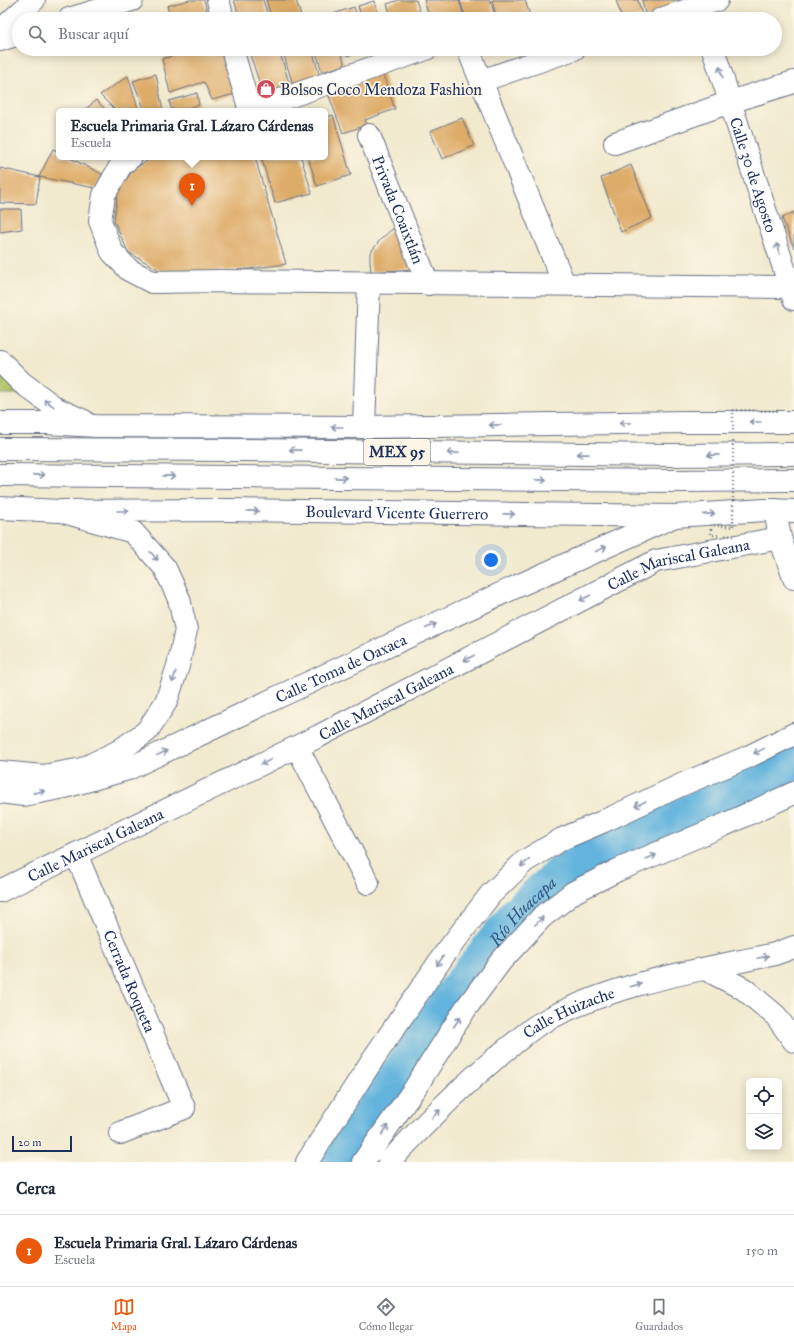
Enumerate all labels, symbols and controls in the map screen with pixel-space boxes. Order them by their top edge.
search box [12,12,782,56]
icon: search [26,23,48,45]
text: Buscar aquí [58,25,129,43]
one-way arrow [717,65,724,78]
shop icon: Bolsos Coco Mendoza Fashion [255,78,277,100]
place label: Bolsos Coco Mendoza Fashion [280,80,482,99]
popup [56,108,328,160]
street label: Calle 30 de Agosto [726,115,781,235]
text: Escuela Primaria Gral. Lázaro Cárdenas [70,117,314,135]
text: Escuela [70,135,111,151]
street label: Privada Coaixtlán [368,153,428,267]
pin: 1 [179,173,205,206]
one-way arrow [774,242,781,255]
one-way arrow [43,399,54,407]
one-way arrow [749,418,762,426]
one-way arrow [619,419,632,427]
one-way arrow [489,421,502,429]
one-way arrow [331,423,344,431]
road number: MEX 95 [364,439,430,465]
one-way arrow [289,447,302,454]
one-way arrow [447,449,460,456]
one-way arrow [577,450,590,458]
one-way arrow [707,451,720,459]
one-way arrow [32,471,45,479]
one-way arrow [162,472,175,480]
one-way arrow [334,474,347,482]
one-way arrow [534,476,547,484]
street label: Boulevard Vicente Guerrero [305,502,488,523]
one-way arrow [116,507,129,515]
one-way arrow [246,507,259,515]
one-way arrow [502,510,515,518]
one-way arrow [702,510,715,517]
street label: Calle Mariscal Galeana [604,535,751,595]
one-way arrow [594,545,606,552]
your location [481,550,501,570]
one-way arrow [150,551,159,561]
one-way arrow [579,595,591,603]
one-way arrow [425,622,437,629]
street label: Calle Toma de Oaxaca [272,630,410,707]
one-way arrow [463,655,475,662]
street label: Calle Mariscal Galeana [316,659,457,744]
one-way arrow [170,670,178,682]
one-way arrow [753,748,765,755]
one-way arrow [156,749,168,756]
one-way arrow [260,759,272,766]
one-way arrow [32,788,45,796]
one-way arrow [635,801,647,808]
street label: Calle Mariscal Galeana [24,804,167,886]
one-way arrow [644,852,656,860]
one-way arrow [519,858,530,867]
water label: Río Huacapa [484,872,561,951]
one-way arrow [534,916,544,926]
street label: Cerrada Roqueta [99,927,160,1035]
one-way arrow [756,952,769,960]
one-way arrow [436,955,444,966]
one-way arrow [629,981,642,988]
street label: Calle Huizache [519,983,617,1042]
one-way arrow [453,1016,461,1027]
map controls [746,1078,782,1150]
button: locate [746,1078,782,1114]
one-way arrow [431,1109,440,1119]
button: layers [746,1114,782,1150]
one-way arrow [381,1125,389,1136]
scale bar [12,1134,72,1153]
text: 20 m [18,1136,41,1149]
text: Cerca [16,1178,55,1199]
text: Escuela Primaria Gral. Lázaro Cárdenas [54,1234,297,1252]
text: 1 [26,1243,32,1259]
text: 150 m [746,1243,778,1259]
text: Escuela [54,1252,95,1268]
tab: Mapa [111,1296,137,1333]
tab: Cómo llegar [359,1296,413,1333]
tab: Guardados [635,1296,683,1333]

